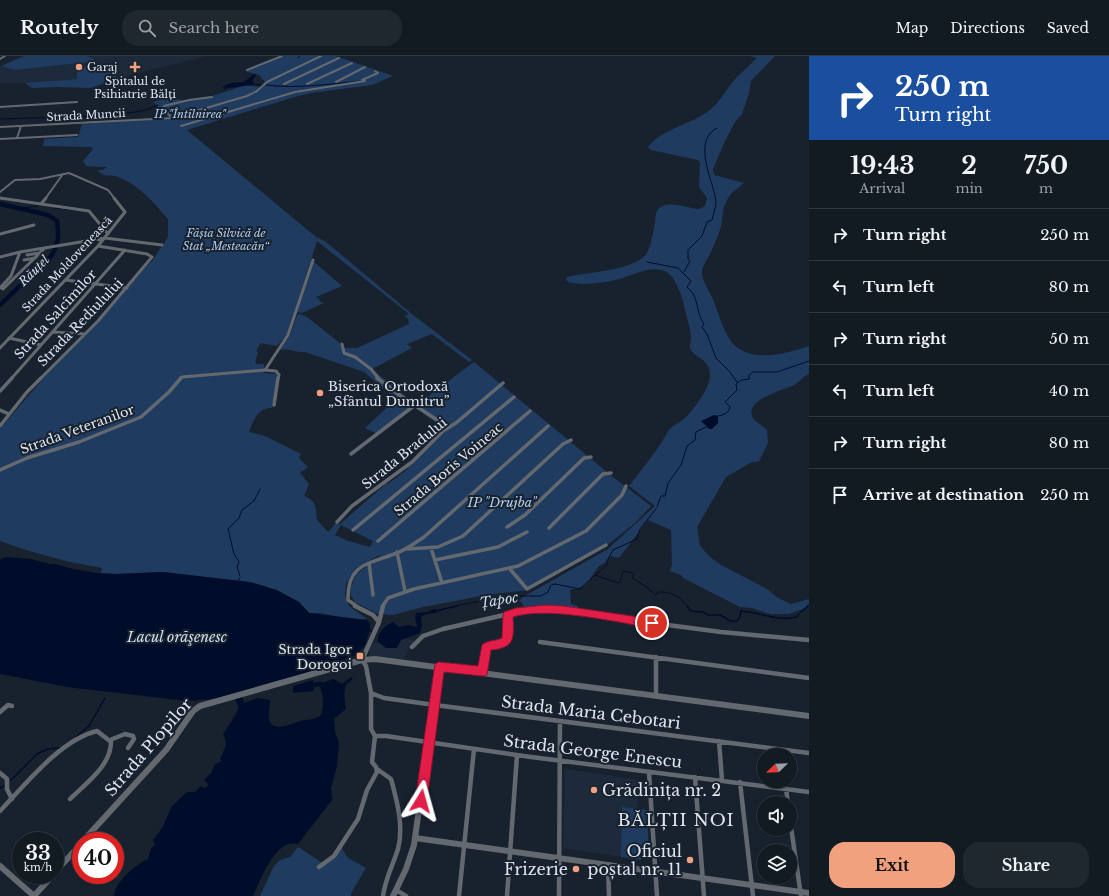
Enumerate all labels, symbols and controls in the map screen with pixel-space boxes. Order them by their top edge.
search box [122,10,402,46]
text: Routely [20,16,98,39]
icon: search [136,17,158,39]
text: Search here [168,18,259,37]
text: Map [896,19,928,37]
text: Directions [950,19,1025,37]
text: Saved [1047,19,1089,37]
place label: Garaj [87,60,117,74]
marker: Spitalul de Psihiatrie Bălți [129,61,141,73]
marker: Garaj [74,62,84,72]
text: 250 m [895,69,989,104]
icon: right [829,72,881,124]
place label: Spitalul de Psihiatrie Bălți [94,74,176,101]
text: Turn right [895,104,991,126]
street label: Strada Muncii [46,106,126,124]
park label: IP "Întîlnirea" [153,107,227,121]
text: 19:43 [850,151,915,180]
text: 2 [961,151,977,180]
text: 750 [1024,151,1068,180]
text: Arrival [859,180,905,197]
text: min [955,180,983,197]
text: m [1039,180,1053,197]
street label: Strada Moldovenească [19,213,116,315]
icon: right [829,224,851,246]
text: Turn right [863,225,946,244]
text: 250 m [1040,225,1089,244]
park label: Fâșia Silvică de Stat „Mesteacăn“ [183,226,270,253]
water label: Răuțel [15,252,53,290]
street label: Strada Salcîmilor [11,265,101,363]
street label: Strada Rediulului [34,274,127,370]
icon: left [829,276,851,298]
text: Turn left [863,277,934,296]
text: 80 m [1049,277,1089,296]
icon: right [829,328,851,350]
text: Turn right [863,329,946,348]
text: 50 m [1049,329,1089,348]
place label: Biserica Ortodoxă „Sfântul Dumitru” [328,378,450,410]
icon: left [829,380,851,402]
text: Turn left [863,381,934,400]
text: 40 m [1049,381,1089,400]
marker: Biserica Ortodoxă „Sfântul Dumitru” [315,388,325,398]
street label: Strada Veteranilor [18,401,137,458]
street label: Strada Bradului [358,414,451,493]
street label: Strada Boris Voineac [390,419,506,520]
icon: right [829,432,851,454]
text: Turn right [863,433,946,452]
text: 80 m [1049,433,1089,452]
icon: arrive [829,484,851,506]
text: Arrive at destination [863,485,1024,504]
text: 250 m [1040,485,1089,504]
park label: IP "Drujba" [467,494,538,511]
water label: Țapoc [478,588,520,612]
pin [635,606,669,640]
icon: arrive [641,612,663,634]
water label: Lacul orăşenesc [126,628,228,646]
place label: Strada Igor Dorogoi [278,641,353,673]
marker: Strada Igor Dorogoi [355,651,365,661]
street label: Strada Maria Cebotari [500,691,682,733]
street label: Strada Plopilor [100,694,196,800]
street label: Strada George Enescu [503,730,684,772]
north arrow [757,748,797,788]
map controls [757,748,797,884]
position arrow [400,780,442,822]
place label: Grădinița nr. 2 [602,780,721,801]
marker: Grădinița nr. 2 [589,785,599,795]
button: sound [757,796,797,836]
district label: BĂLȚII NOI [617,810,735,831]
speed limit sign: 40 [72,832,124,884]
text: 33 [25,841,51,865]
place label: Oficiul poștal nr. 11 [588,841,682,880]
button: Exit [829,842,955,888]
button: Share [963,842,1089,888]
button: layers [757,844,797,884]
marker: Oficiul poștal nr. 11 [685,855,695,865]
place label: Frizerie [504,859,568,879]
text: km/h [24,861,52,874]
marker: Frizerie [571,864,581,874]

